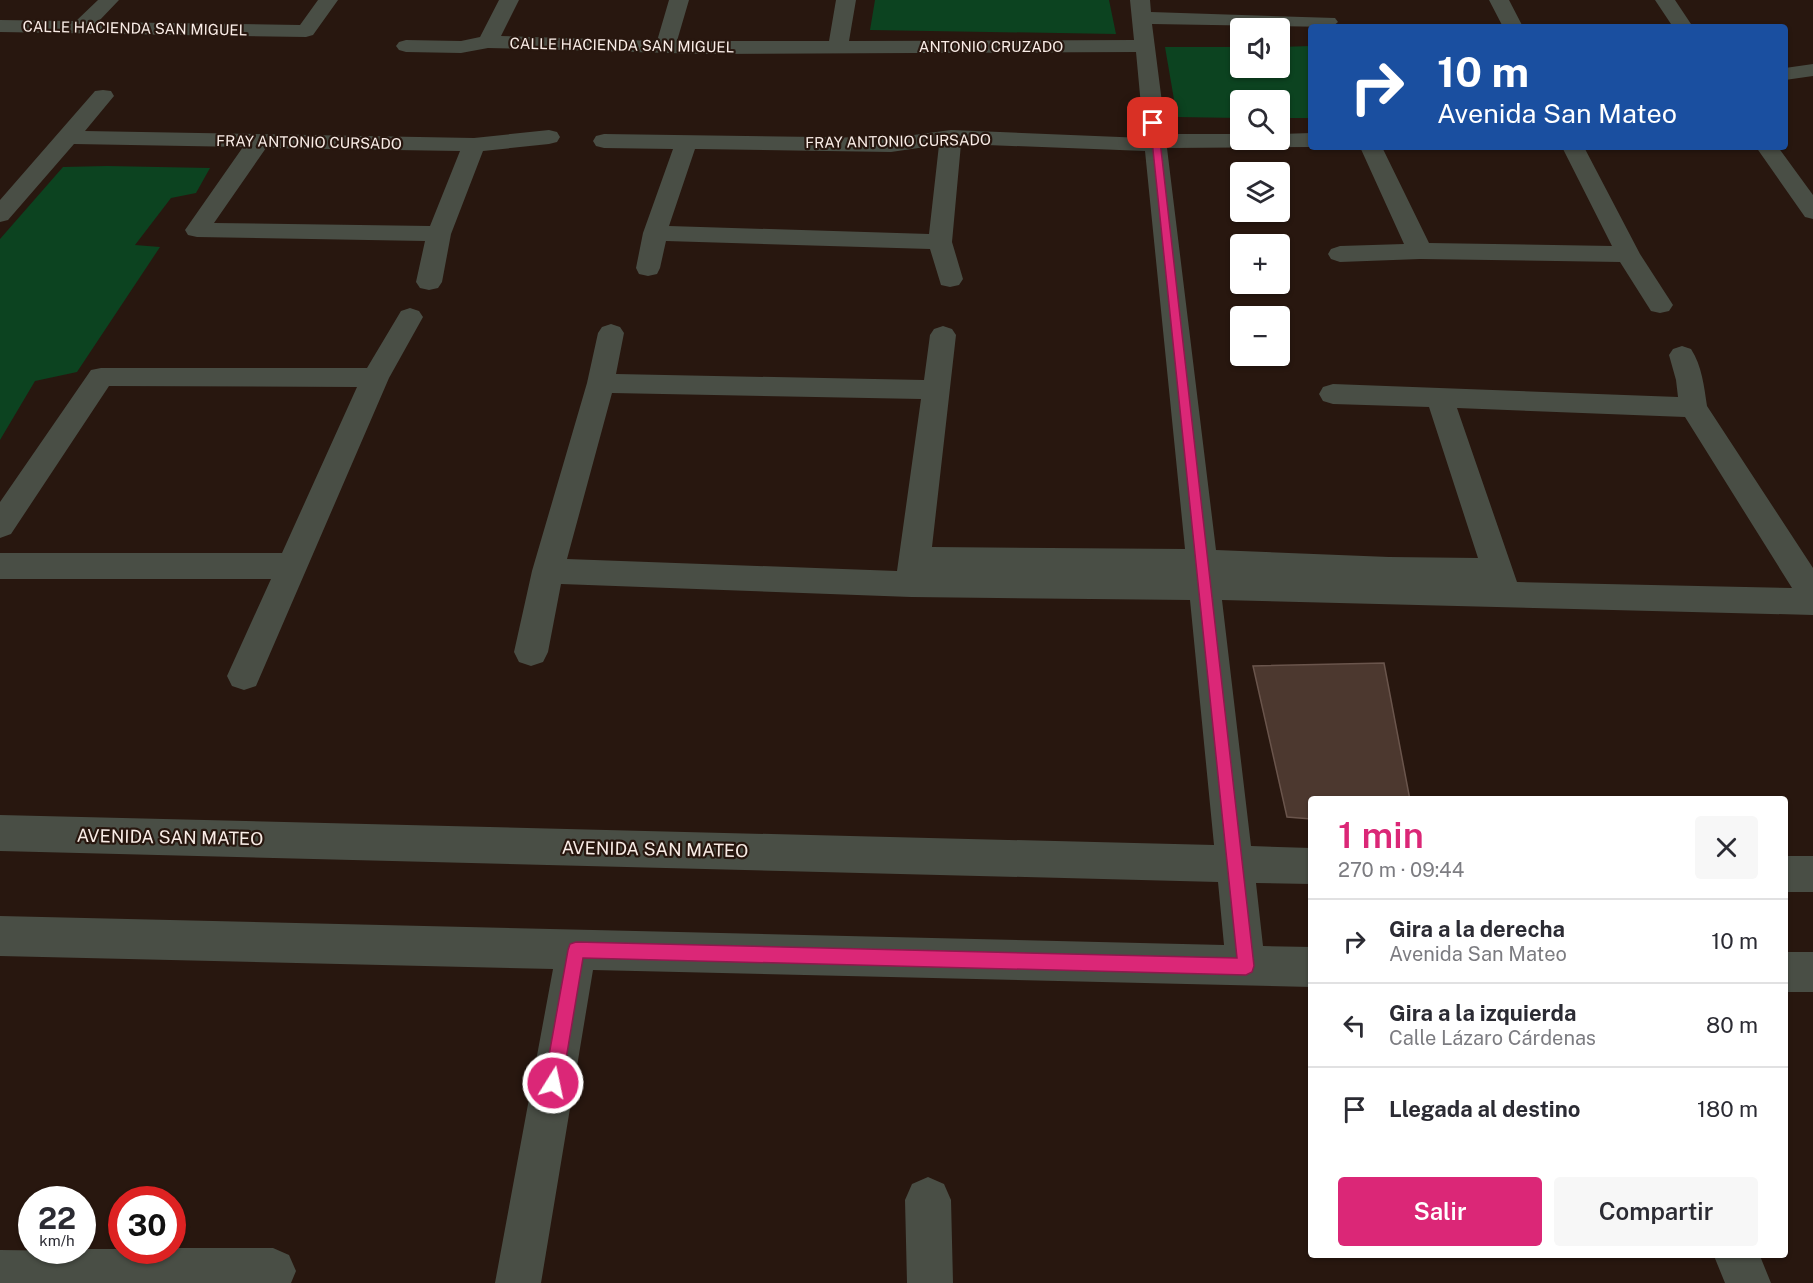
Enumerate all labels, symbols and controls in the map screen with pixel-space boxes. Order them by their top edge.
street label: CALLE HACIENDA SAN MIGUEL [23,18,247,38]
map controls [1230,18,1290,366]
button: sound [1230,18,1290,78]
street label: CALLE HACIENDA SAN MIGUEL [510,35,734,55]
street label: ANTONIO CRUZADO [919,38,1063,55]
text: 10 m [1437,47,1529,96]
icon: right [1338,48,1416,126]
button: search [1230,90,1290,150]
pin [1127,97,1178,148]
text: Avenida San Mateo [1437,97,1677,129]
icon: arrive [1136,106,1169,139]
street label: FRAY ANTONIO CURSADO [805,131,991,151]
street label: FRAY ANTONIO CURSADO [216,132,402,152]
button: layers [1230,162,1290,222]
button: + [1230,234,1290,294]
button: − [1230,306,1290,366]
text: 1 min [1338,814,1424,856]
button: close [1695,816,1758,879]
street label: AVENIDA SAN MATEO [77,825,263,849]
street label: AVENIDA SAN MATEO [562,837,748,861]
text: 270 m · 09:44 [1338,858,1464,882]
text: Gira a la derecha [1389,916,1565,942]
icon: right [1338,925,1371,958]
text: 10 m [1711,928,1758,954]
text: Avenida San Mateo [1389,942,1567,966]
text: Gira a la izquierda [1389,1000,1576,1026]
icon: left [1338,1009,1371,1042]
text: 80 m [1706,1012,1758,1038]
text: Calle Lázaro Cárdenas [1389,1026,1596,1050]
position arrow [521,1051,585,1115]
icon: arrive [1338,1093,1371,1126]
text: Llegada al destino [1389,1096,1580,1122]
text: 180 m [1697,1096,1758,1122]
button: Salir [1338,1177,1542,1246]
button: Compartir [1554,1177,1758,1246]
speed limit sign: 30 [108,1186,186,1264]
text: 22 [38,1200,76,1236]
text: km/h [39,1232,75,1249]

